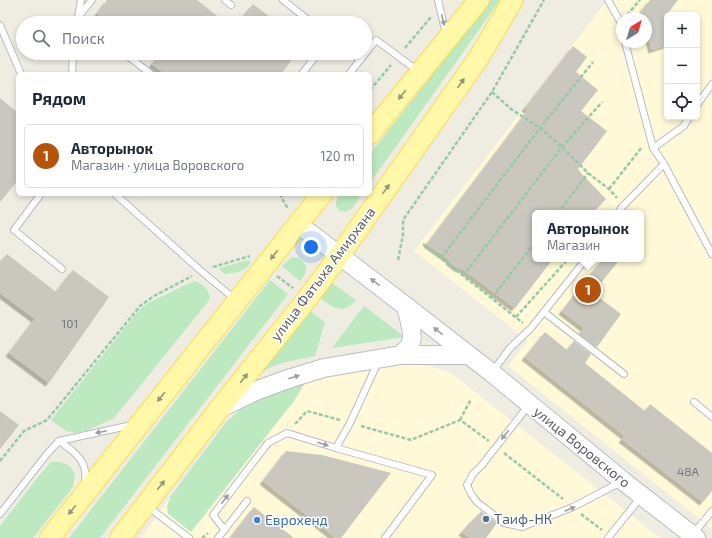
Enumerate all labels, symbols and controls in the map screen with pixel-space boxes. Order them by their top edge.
north arrow [616,12,652,48]
map controls [664,12,700,120]
button: + [664,12,700,48]
one-way arrow [440,13,446,26]
search box [16,16,372,60]
icon: search [30,27,52,49]
text: Поиск [62,29,105,47]
button: − [664,48,700,84]
one-way arrow [457,78,465,88]
button: locate [664,84,700,120]
text: Рядом [32,88,86,108]
one-way arrow [397,90,406,101]
text: Авторынок [71,139,153,157]
text: 1 [43,148,49,164]
text: 120 m [320,148,355,164]
text: Магазин · улица Воровского [71,157,244,173]
one-way arrow [382,184,390,195]
street label: улица Фатыха Амирхана [267,203,379,344]
popup [532,210,644,262]
text: Авторынок [547,219,629,237]
your location [301,237,321,257]
text: Магазин [547,237,600,253]
one-way arrow [270,250,278,261]
pin: 1 [575,275,601,305]
one-way arrow [370,278,381,287]
house number: 101 [62,316,78,330]
one-way arrow [432,327,443,335]
one-way arrow [240,372,249,383]
one-way arrow [289,374,301,380]
one-way arrow [156,392,165,403]
street label: улица Воровского [531,402,634,491]
one-way arrow [95,429,107,435]
one-way arrow [500,429,509,440]
one-way arrow [317,441,329,447]
house number: 48А [677,464,700,478]
one-way arrow [157,480,165,490]
one-way arrow [221,494,229,505]
one-way arrow [68,505,76,516]
one-way arrow [564,505,576,511]
place label: Таиф-НК [494,510,552,527]
place label: Еврохенд [265,511,328,528]
marker: Таиф-НК [481,514,491,524]
marker: Еврохенд [252,515,262,525]

